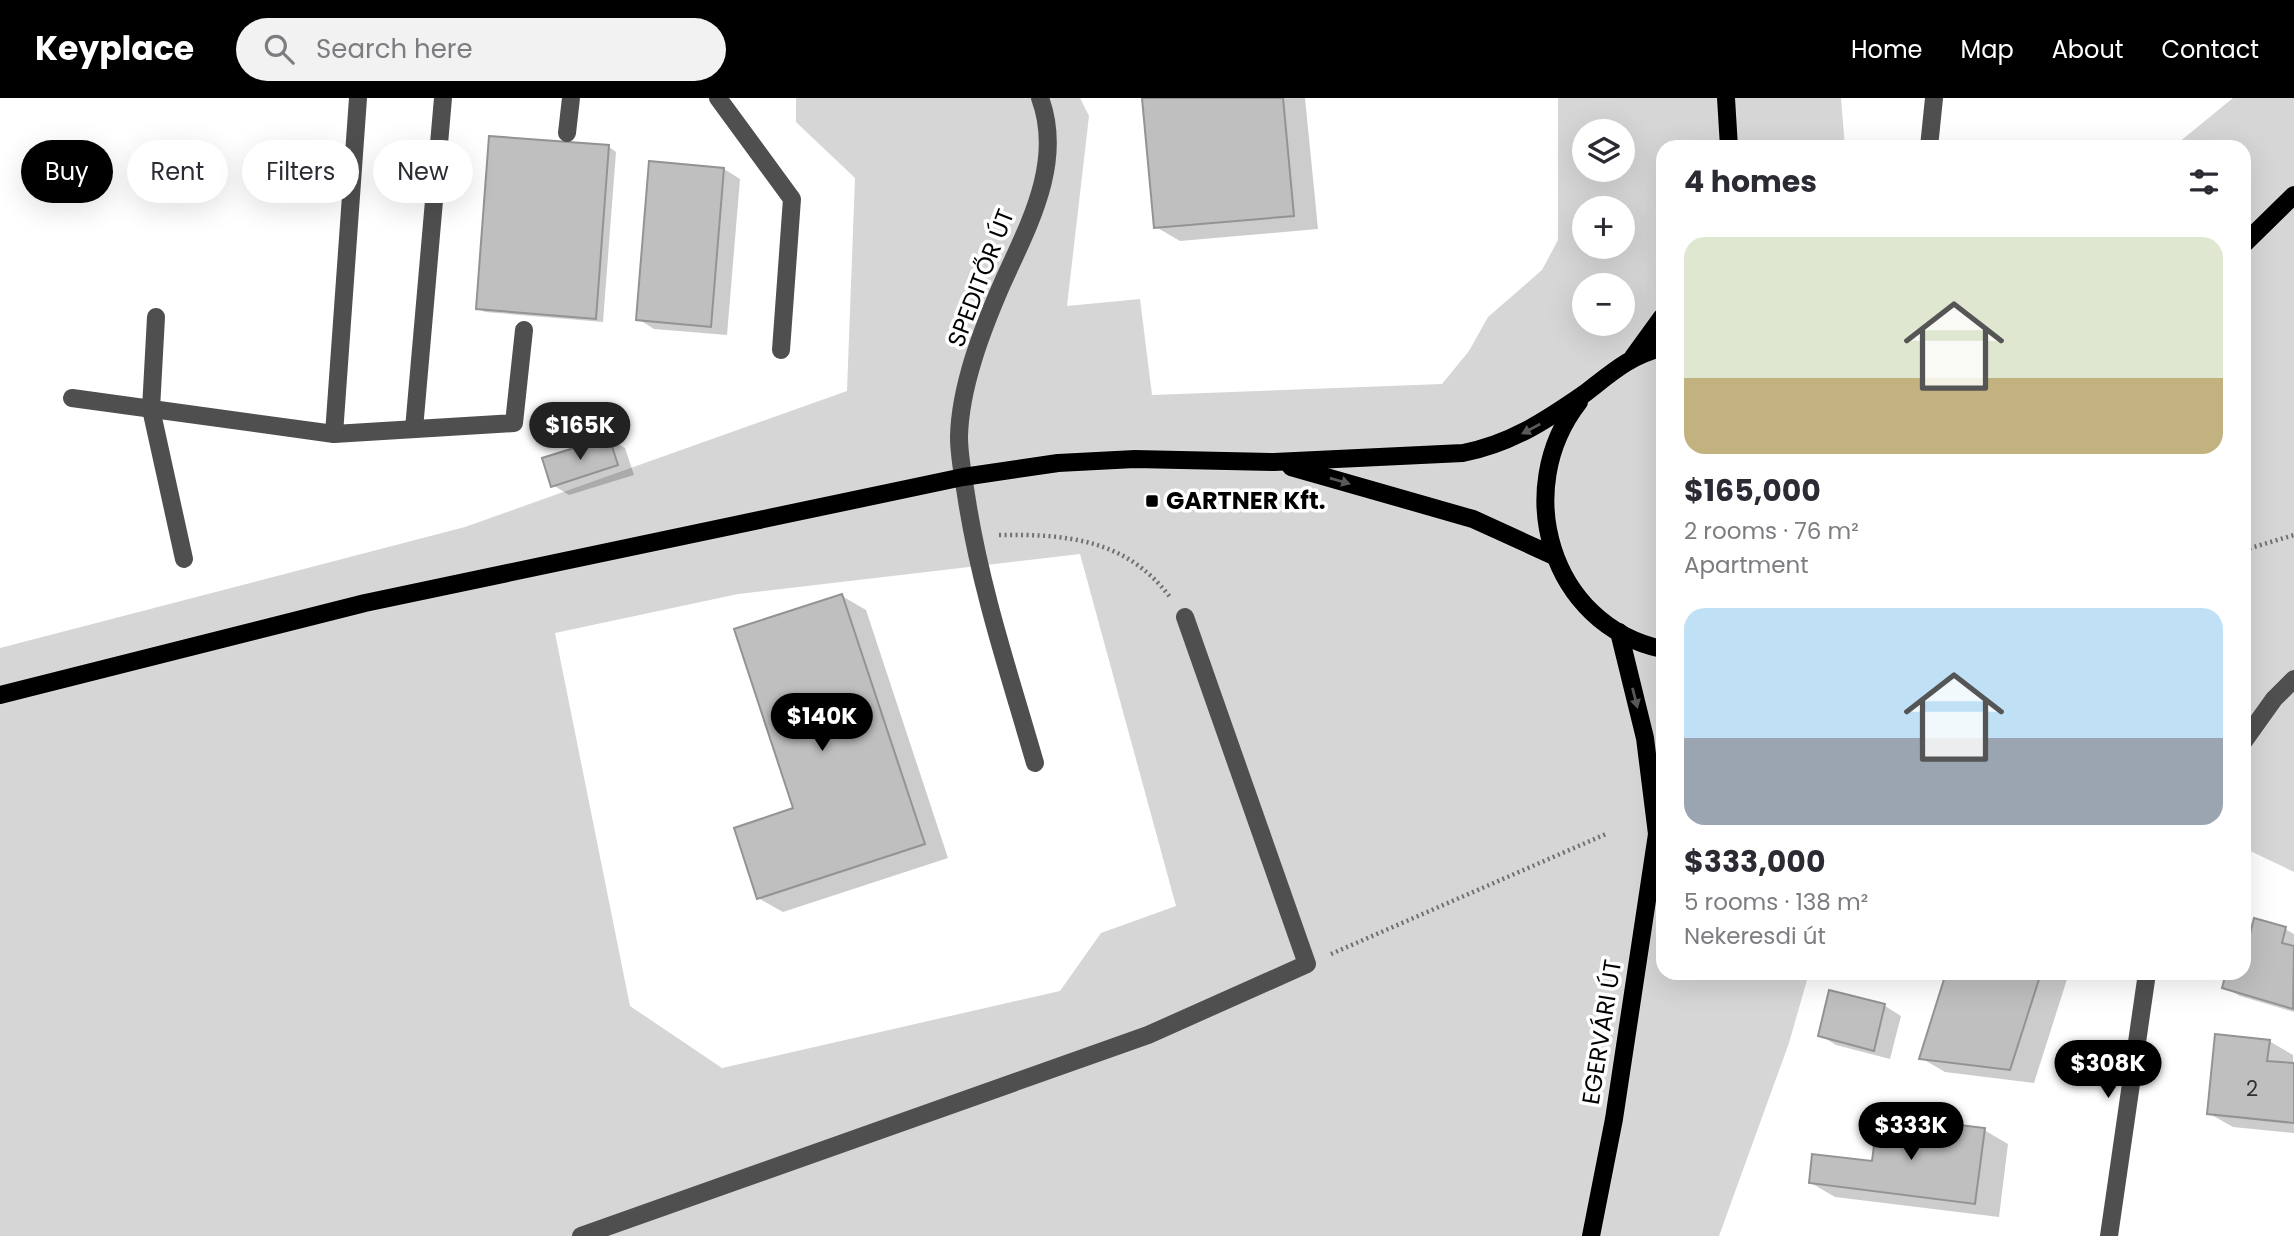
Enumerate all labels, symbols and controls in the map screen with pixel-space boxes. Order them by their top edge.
search box [236,18,726,81]
text: Keyplace [35,25,194,72]
icon: search [260,30,298,68]
text: Search here [316,31,473,67]
text: Home [1851,33,1923,66]
text: Map [1961,33,2014,66]
text: About [2052,33,2123,66]
text: Contact [2161,33,2259,66]
map controls [1572,119,1635,336]
button: layers [1572,119,1635,182]
chip: Buy [21,140,113,203]
chip: Rent [127,140,228,203]
chip: Filters [242,140,359,203]
chip: New [373,140,473,203]
text: 4 homes [1684,160,1817,203]
icon: filters [2185,163,2223,201]
button: + [1572,196,1635,259]
street label: SPEDITŐR ÚT [939,204,1022,352]
button: − [1572,273,1635,336]
icon: home [1891,283,2017,409]
pin: $165K [531,402,629,462]
text: $165K [545,409,615,441]
one-way arrow [1521,423,1540,435]
text: $165,000 [1684,469,1821,512]
one-way arrow [1330,476,1351,486]
place label: GARTNER Kft. [1166,484,1325,517]
marker: GARTNER Kft. [1144,493,1160,509]
text: 2 rooms · 76 m² [1684,515,1859,547]
text: Apartment [1684,549,1809,581]
icon: home [1891,654,2017,780]
one-way arrow [1630,687,1641,709]
pin: $140K [773,694,871,753]
text: $140K [787,700,857,732]
text: $333,000 [1684,840,1825,883]
text: 5 rooms · 138 m² [1684,886,1868,918]
text: Nekeresdi út [1684,920,1826,952]
street label: EGERVÁRI ÚT [1574,957,1629,1107]
pin: $308K [2059,1040,2157,1100]
text: $308K [2071,1047,2145,1079]
house number: 2 [2246,1074,2258,1103]
pin: $333K [1862,1102,1960,1162]
text: $333K [1875,1109,1947,1141]

